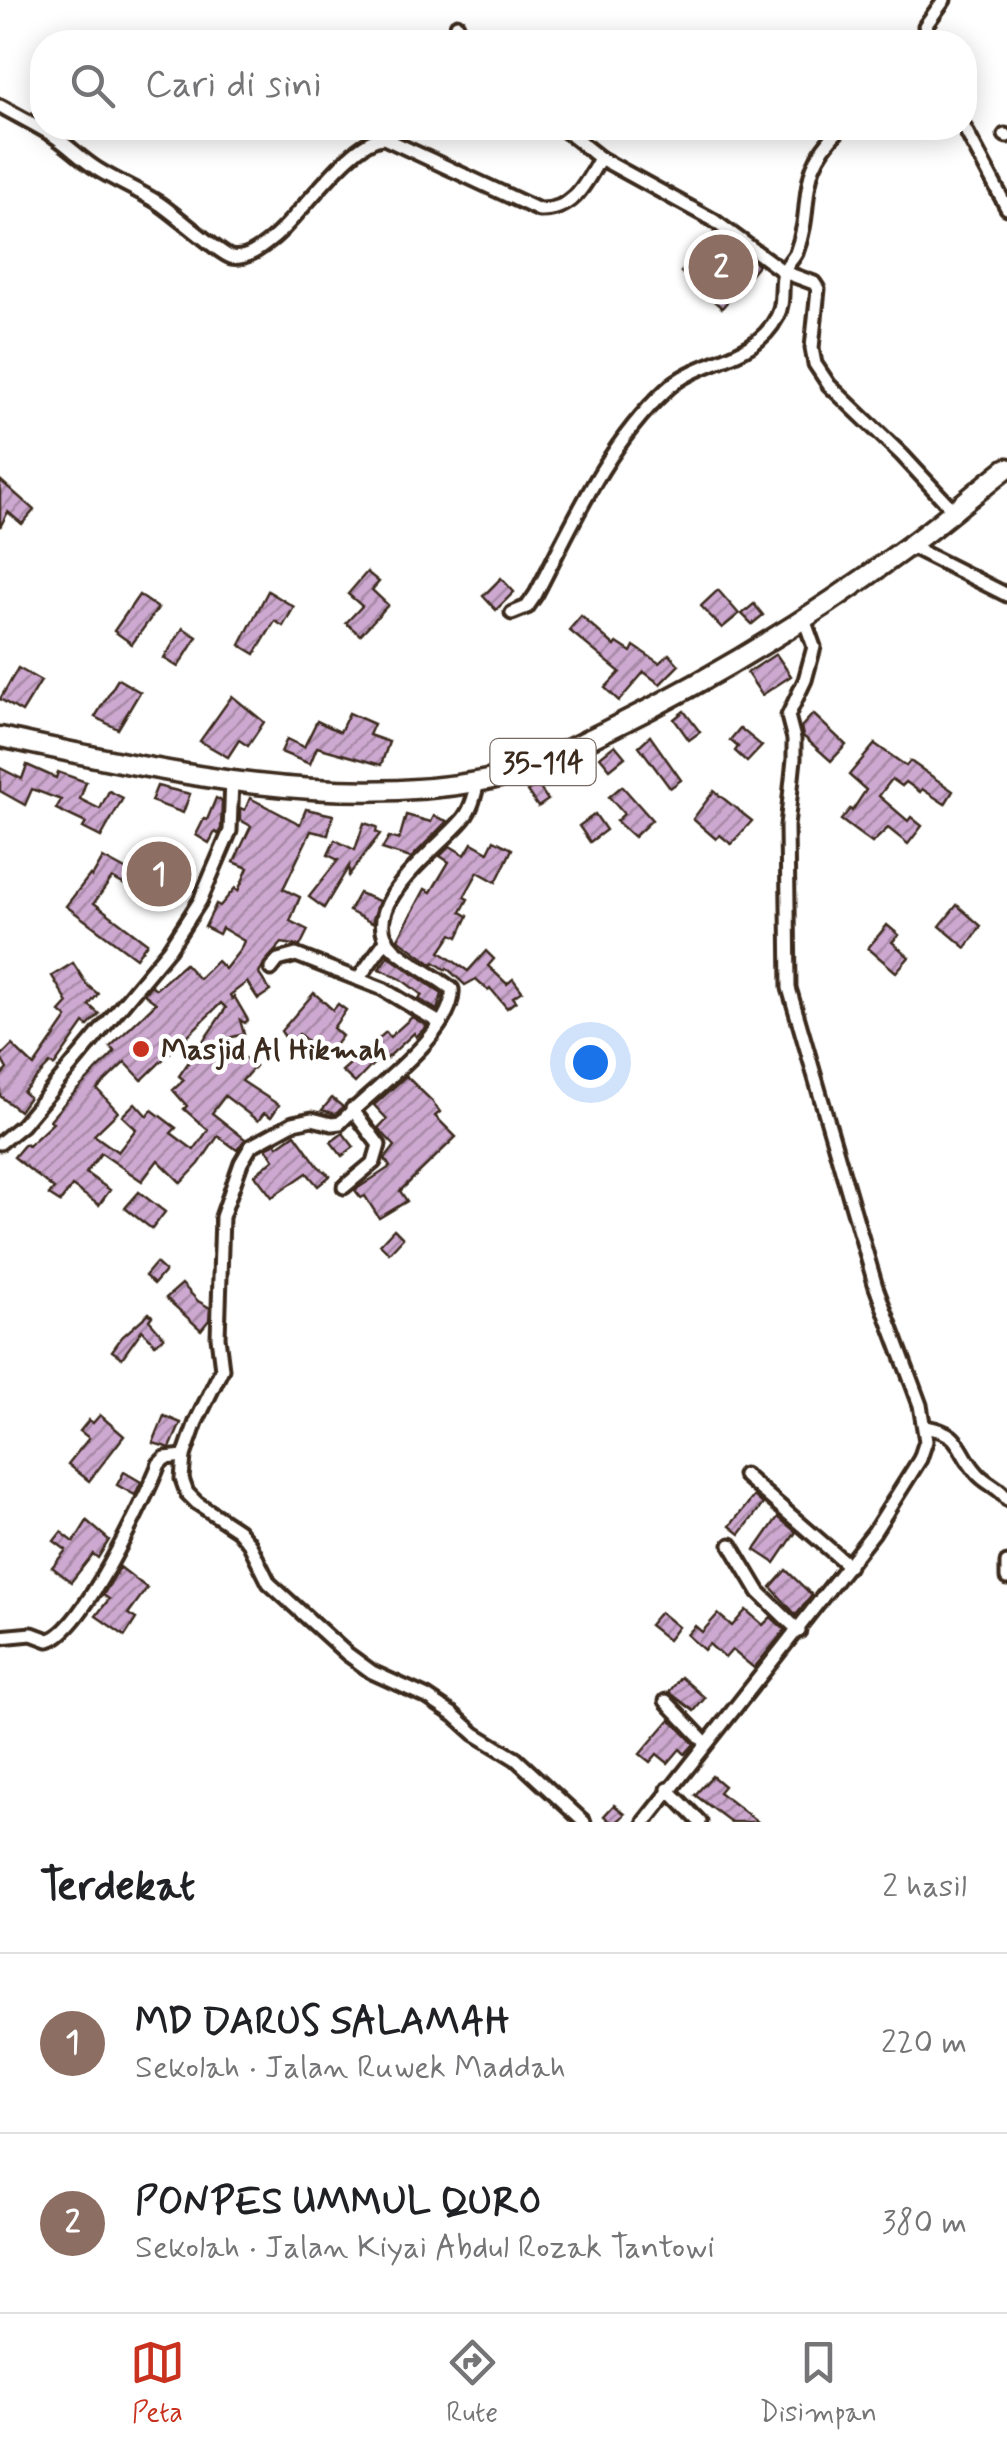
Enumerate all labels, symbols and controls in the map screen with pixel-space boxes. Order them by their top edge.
search box [30,30,977,140]
icon: search [65,58,120,113]
text: Cari di sini [145,61,322,110]
pin: 2 [688,230,754,304]
road number: 35-114 [490,739,596,785]
pin: 1 [126,836,192,912]
place label: Masjid Al Hikmah [161,1031,387,1071]
your location [565,1037,616,1088]
marker: Masjid Al Hikmah [130,1038,152,1060]
text: Terdekat [40,1860,195,1915]
text: 2 hasil [882,1866,967,1908]
text: MD DARUS SALAMAH [135,1998,509,2047]
text: 1 [65,2022,80,2064]
text: 220 m [881,2022,967,2064]
text: Sekolah · Jalan Ruwek Maddah [135,2047,566,2089]
text: PONPES UMMUL QURO [135,2178,542,2227]
text: 2 [65,2202,80,2244]
text: 380 m [882,2202,967,2244]
text: Sekolah · Jalan Kiyai Abdul Rozak Tantowi [135,2227,715,2269]
tab: Peta [130,2335,185,2432]
tab: Rute [445,2335,500,2432]
tab: Disimpan [759,2335,877,2432]

